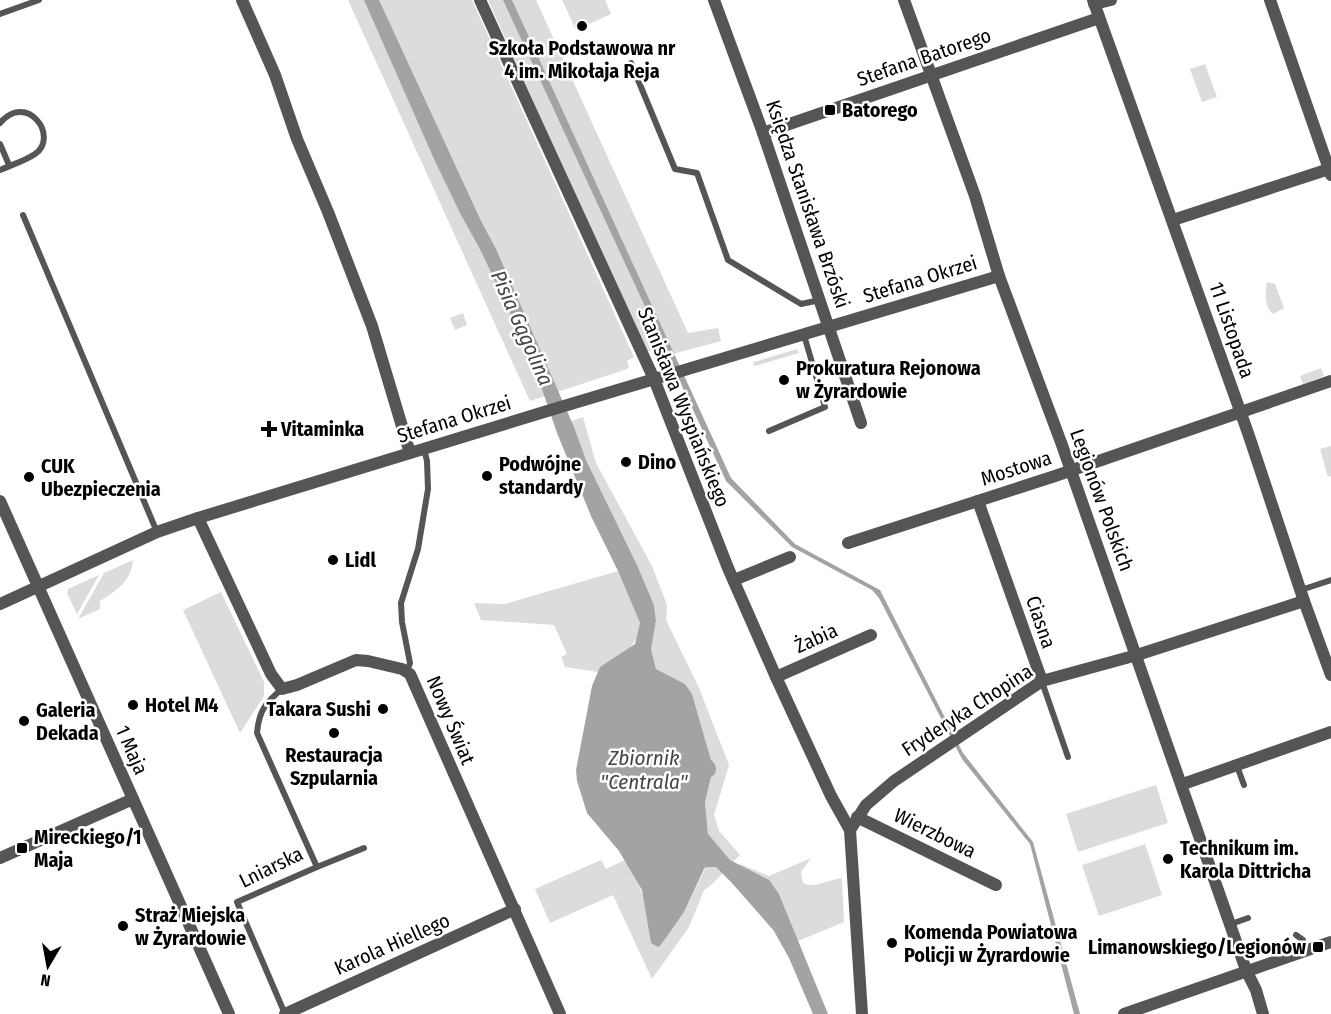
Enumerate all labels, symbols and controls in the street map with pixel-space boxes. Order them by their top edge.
marker: Szkoła Podstawowa nr 4 im. Mikołaja Reja [575,19,589,33]
street label: Stefana Batorego [854,23,994,91]
place label: Szkoła Podstawowa nr 4 im. Mikołaja Reja [489,36,676,83]
street label: Księdza Stanisława Brzóski [761,97,855,311]
place label: Batorego [842,98,918,122]
marker: Batorego [823,103,837,117]
street label: Stefana Okrzei [860,250,980,308]
water label: Pisia Gągolina [485,266,559,390]
street label: 11 Listopada [1204,279,1260,381]
street label: Stanisława Wyspiańskiego [633,304,735,510]
place label: Prokuratura Rejonowa w Żyrardowie [796,356,981,403]
marker: Prokuratura Rejonowa w Żyrardowie [777,373,791,387]
street label: Stefana Okrzei [394,390,514,448]
place label: Vitaminka [280,417,364,441]
marker: Vitaminka [262,422,276,436]
street label: Legionów Polskich [1065,426,1139,574]
street label: Mostowa [978,445,1054,491]
place label: Dino [638,450,677,474]
place label: Podwójne standardy [499,452,584,499]
place label: CUK Ubezpieczenia [41,454,161,501]
marker: Dino [619,455,633,469]
marker: Podwójne standardy [480,469,494,483]
marker: CUK Ubezpieczenia [22,470,36,484]
place label: Lidl [345,548,376,572]
marker: Lidl [326,553,340,567]
street label: Ciasna [1021,593,1061,651]
street label: Żabia [791,618,841,658]
street label: Fryderyka Chopina [897,659,1037,761]
street label: Nowy Świat [422,672,481,768]
place label: Hotel M4 [145,693,219,717]
place label: Takara Sushi [266,697,371,721]
place label: Galeria Dekada [36,698,99,745]
marker: Hotel M4 [126,698,140,712]
marker: Takara Sushi [376,702,390,716]
marker: Galeria Dekada [17,714,31,728]
street label: 1 Maja [111,722,153,778]
marker: Restauracja Szpularnia [327,726,341,740]
place label: Restauracja Szpularnia [285,743,383,790]
water label: Zbiornik "Centrala" [600,745,689,795]
street label: Wierzbowa [890,803,980,863]
place label: Mireckiego/1 Maja [34,825,142,872]
place label: Technikum im. Karola Dittricha [1180,836,1311,883]
marker: Mireckiego/1 Maja [15,841,29,855]
street label: Lniarska [235,841,307,893]
marker: Technikum im. Karola Dittricha [1161,852,1175,866]
place label: Straż Miejska w Żyrardowie [135,903,246,950]
street label: Karola Hiellego [331,908,453,980]
marker: Straż Miejska w Żyrardowie [116,919,130,933]
place label: Komenda Powiatowa Policji w Żyrardowie [904,920,1077,967]
place label: Limanowskiego/Legionów [1088,935,1306,959]
north arrow [18,936,78,996]
marker: Komenda Powiatowa Policji w Żyrardowie [885,936,899,950]
marker: Limanowskiego/Legionów [1311,940,1325,954]
text: N [39,970,52,990]

